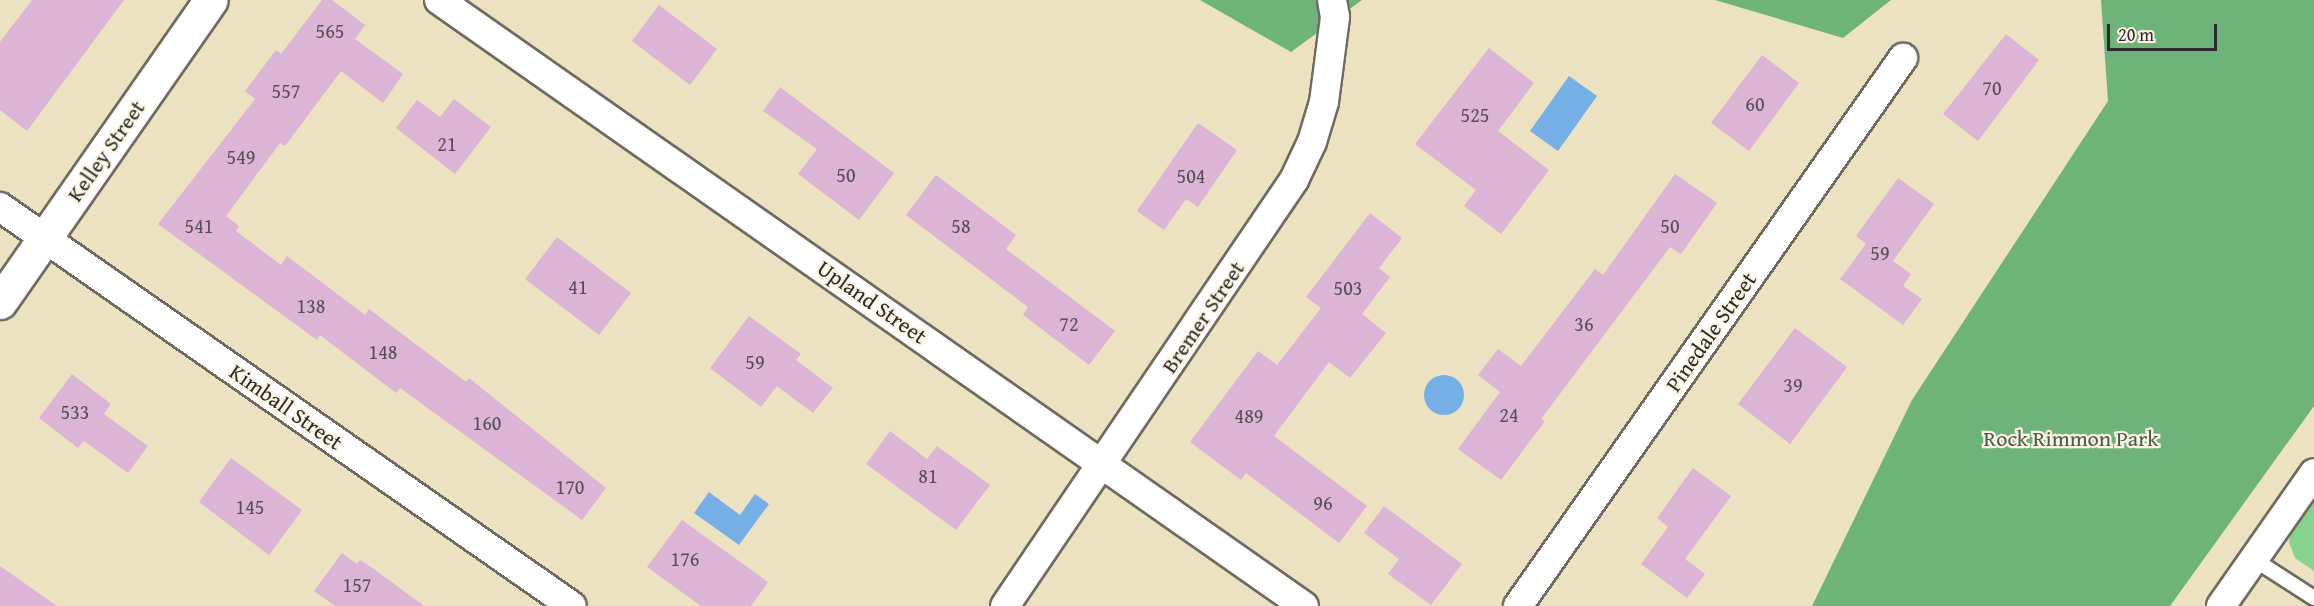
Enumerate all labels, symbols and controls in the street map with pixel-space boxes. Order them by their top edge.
scale bar [2110,12,2220,50]
house number: 565 [316,18,344,42]
text: 20 m [2118,21,2154,48]
house number: 70 [1982,75,2002,99]
house number: 557 [272,78,300,102]
house number: 60 [1745,91,1765,115]
street label: Kelley Street [61,95,151,207]
house number: 525 [1461,102,1489,126]
house number: 21 [437,131,457,155]
house number: 549 [227,144,255,168]
house number: 50 [836,162,856,186]
house number: 504 [1177,163,1205,187]
house number: 541 [185,213,213,237]
house number: 58 [951,213,971,237]
house number: 50 [1660,213,1680,237]
house number: 59 [1870,240,1890,264]
street label: Upland Street [812,255,932,349]
street label: Bremer Street [1156,256,1250,378]
street label: Pinedale Street [1660,267,1762,397]
house number: 41 [568,274,588,298]
house number: 503 [1334,275,1362,299]
house number: 138 [297,293,325,317]
house number: 72 [1059,311,1079,335]
house number: 36 [1574,311,1594,335]
house number: 148 [369,339,397,363]
house number: 59 [745,349,765,373]
street label: Kimball Street [224,358,348,456]
house number: 39 [1783,372,1803,396]
house number: 533 [61,399,89,423]
house number: 24 [1499,402,1519,426]
house number: 489 [1235,403,1263,427]
house number: 160 [473,410,501,434]
park label: Rock Rimmon Park [1983,426,2159,452]
house number: 81 [918,463,938,487]
house number: 170 [556,474,584,498]
house number: 96 [1313,490,1333,514]
house number: 145 [236,494,264,518]
house number: 176 [671,546,699,570]
house number: 157 [343,572,371,596]

